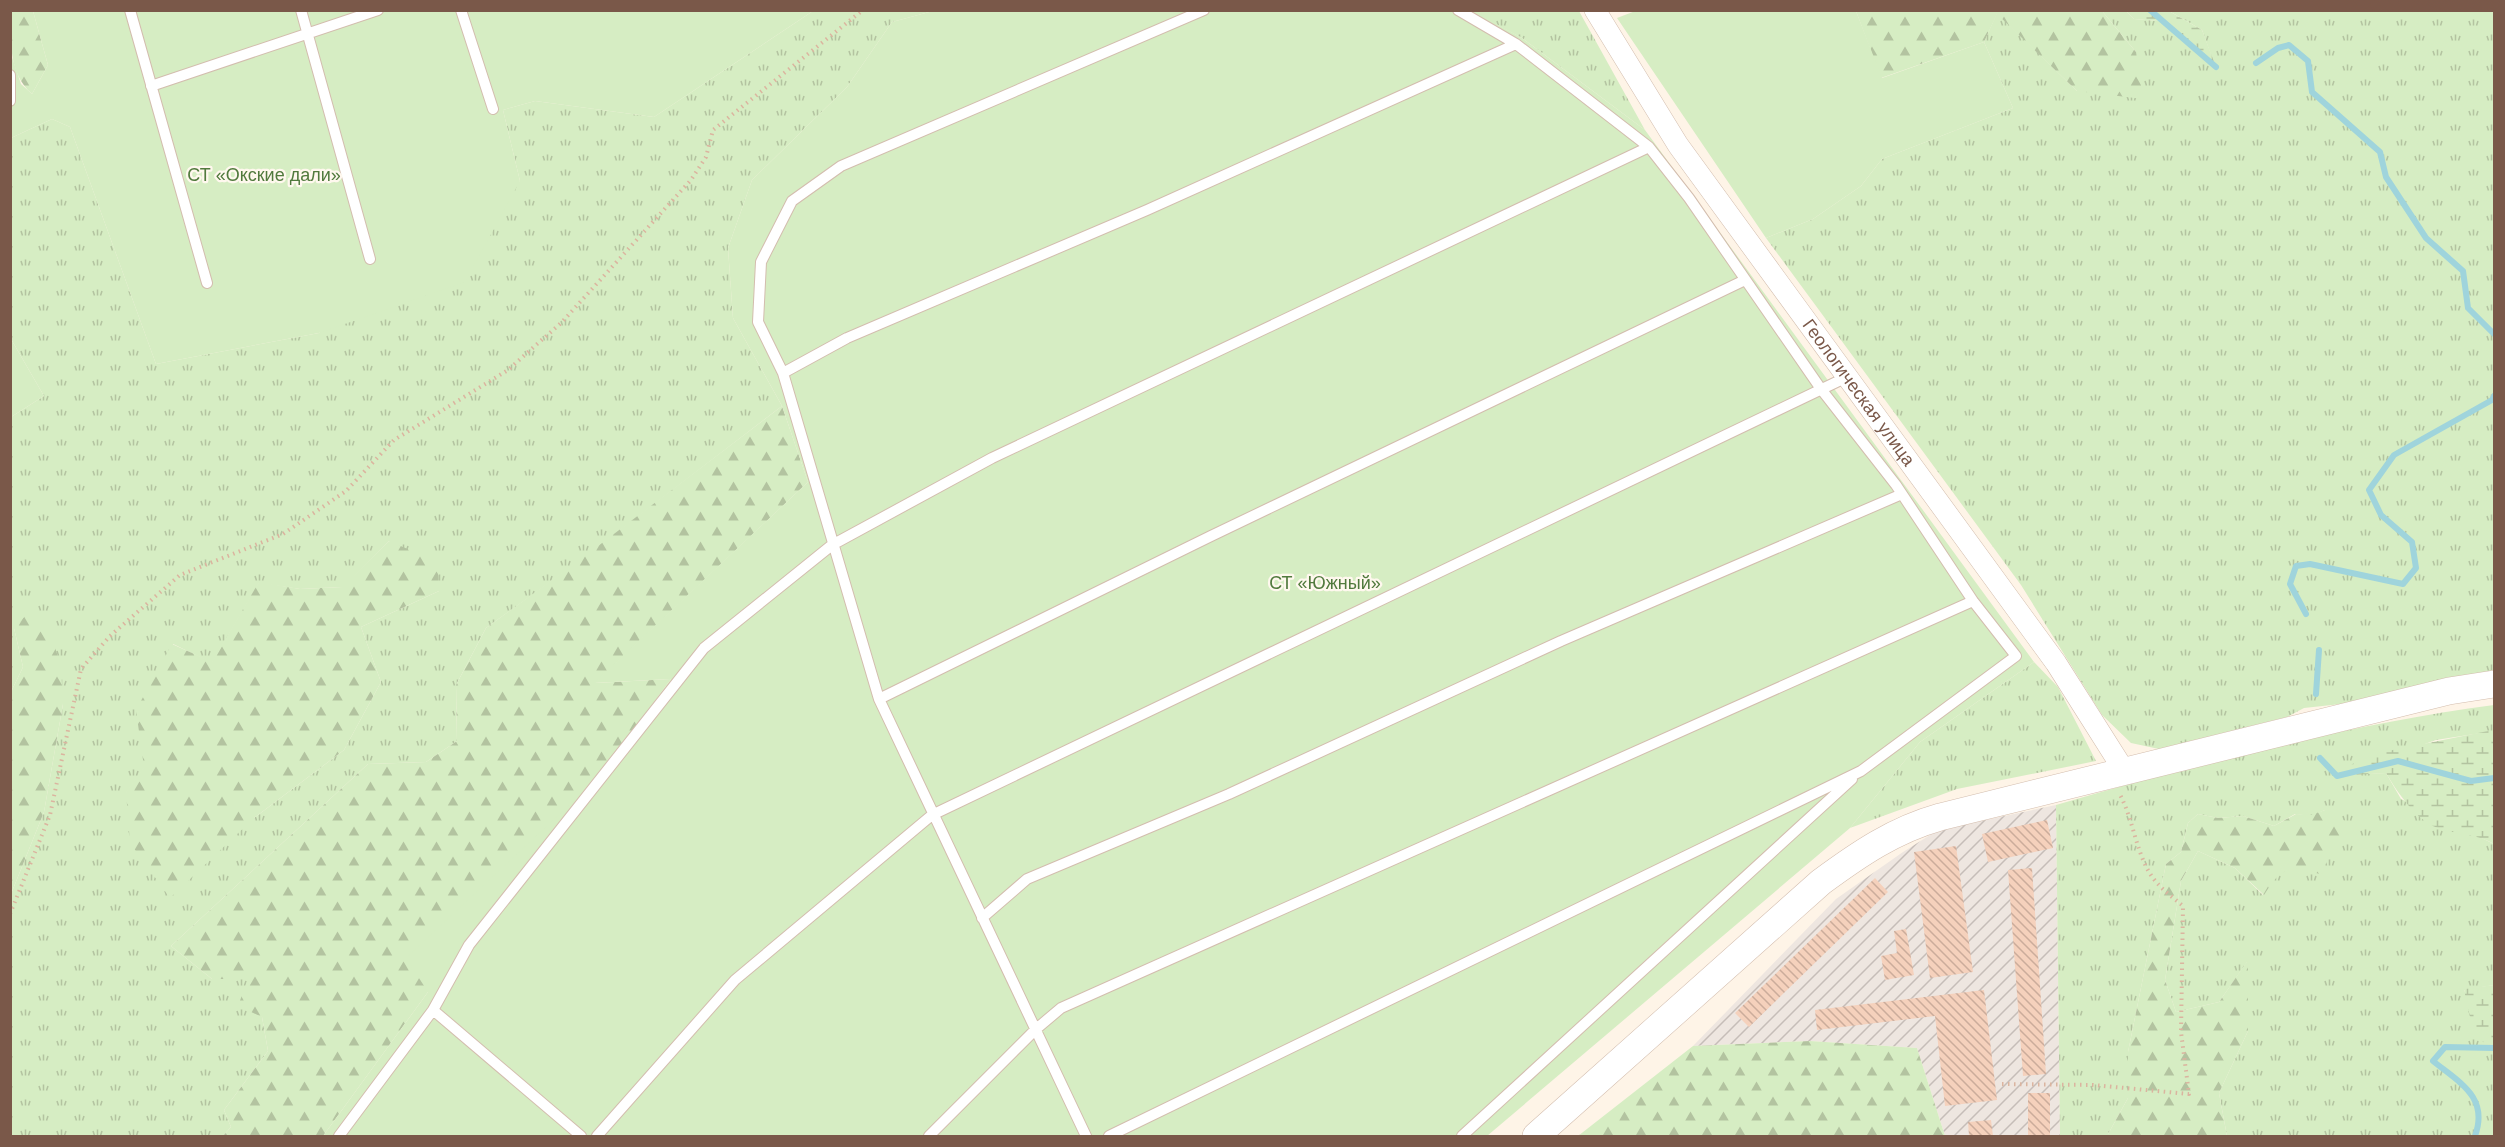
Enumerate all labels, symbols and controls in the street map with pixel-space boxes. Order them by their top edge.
park label: СТ «Окские дали» [187,165,341,185]
street label: Геологическая улица [1799,315,1919,471]
park label: СТ «Южный» [1269,573,1381,593]

